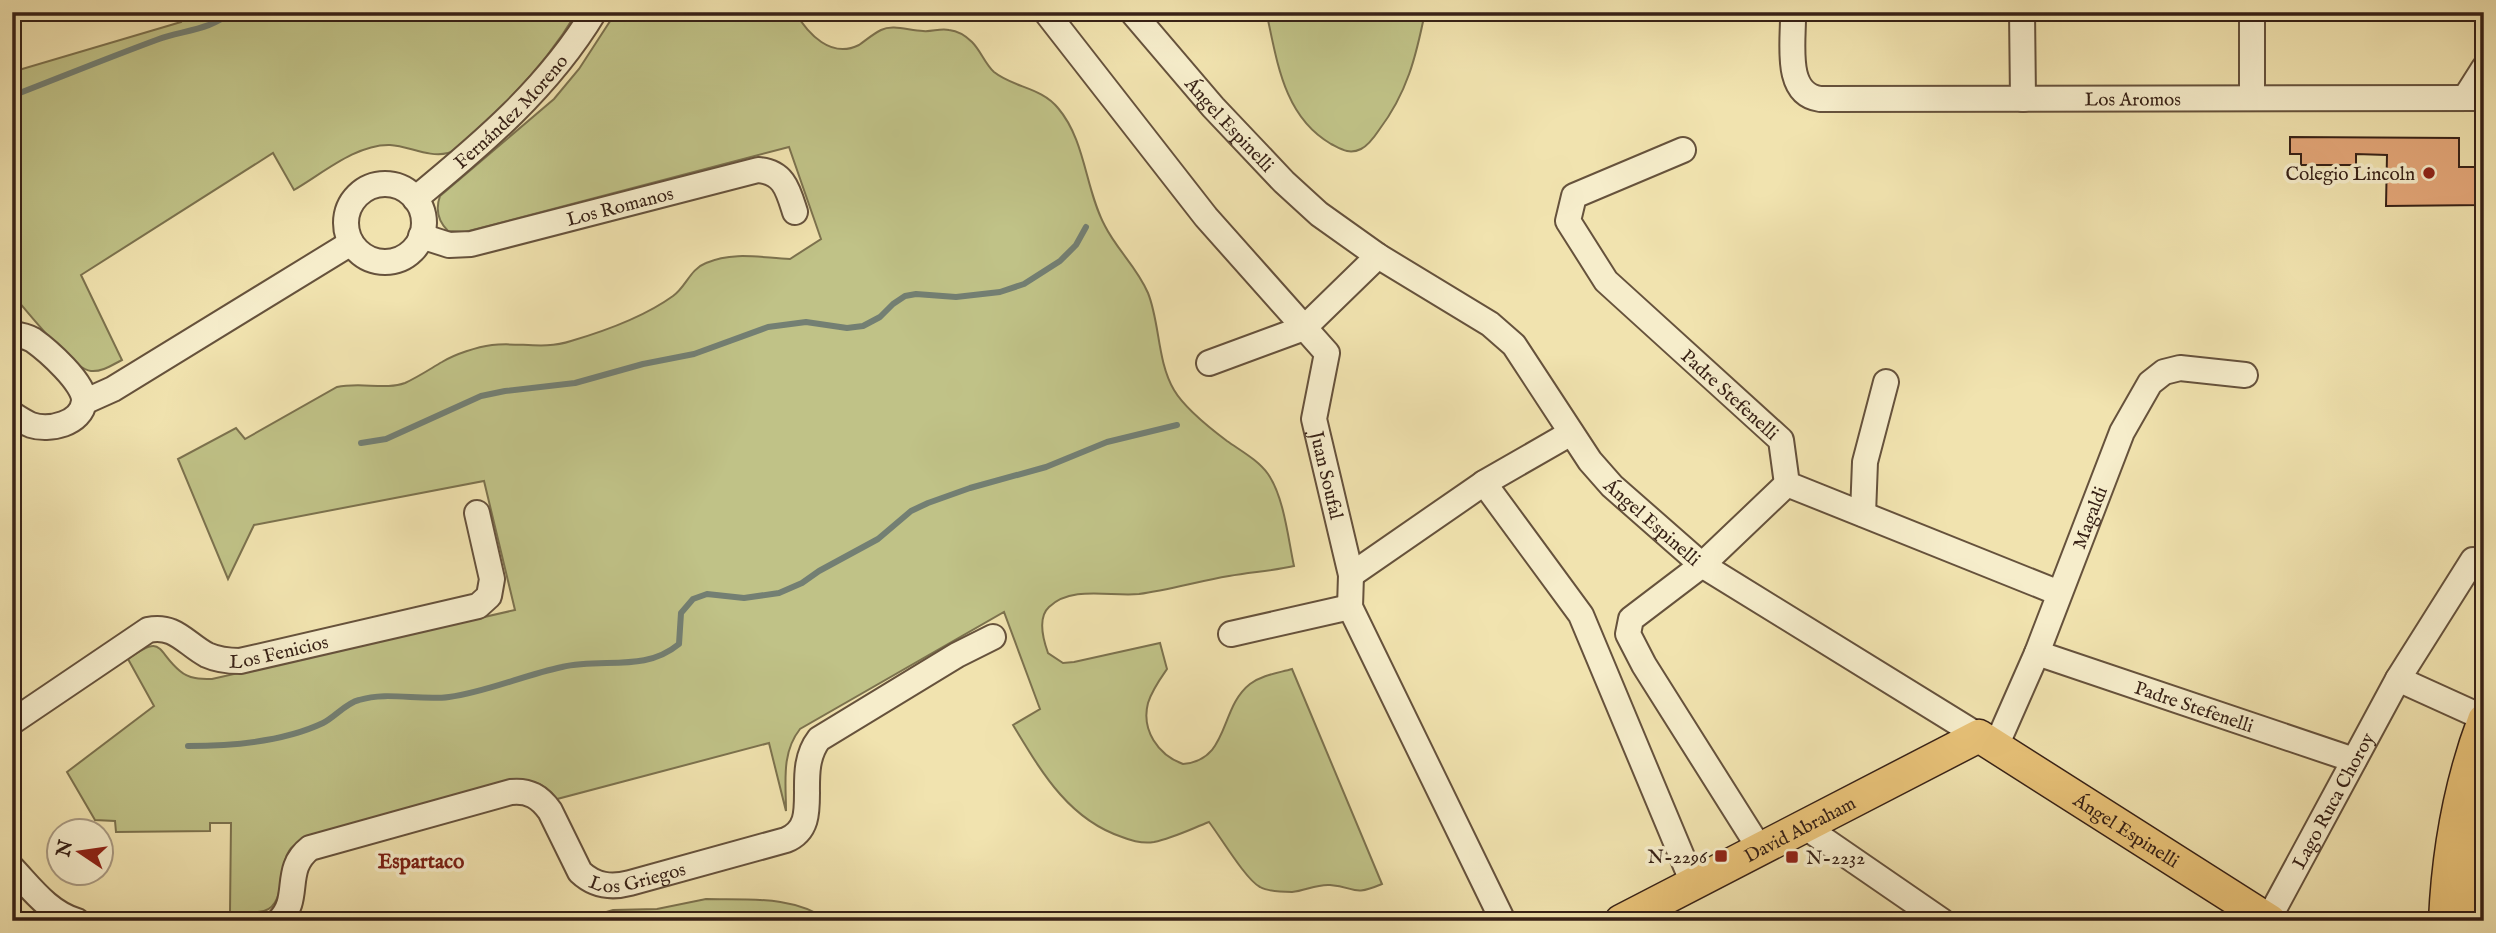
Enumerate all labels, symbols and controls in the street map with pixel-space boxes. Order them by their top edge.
street label: Fernández Moreno [450,50,574,175]
street label: Ángel Espinelli [1178,71,1278,178]
street label: Los Aromos [2085,88,2181,113]
place label: Colegio Lincoln [2285,163,2415,187]
marker: Colegio Lincoln [2421,165,2437,181]
street label: Los Romanos [564,182,676,233]
street label: Padre Stefenelli [1675,345,1783,446]
street label: Juan Soufal [1303,427,1348,523]
street label: Ángel Espinelli [1597,473,1705,572]
street label: Magaldi [2068,483,2114,553]
street label: Los Fenicios [229,631,331,675]
street label: Padre Stefenelli [2131,677,2256,739]
street label: Lago Ruca Choroy [2288,728,2381,874]
street label: Ángel Espinelli [2067,788,2183,874]
street label: David Abraham [1741,792,1861,869]
north arrow [46,818,116,888]
text: N [52,837,79,860]
place label: N-2296 [1648,846,1708,870]
place label: N-2232 [1806,847,1865,871]
marker: N-2296 [1713,848,1729,864]
district label: Espartaco [378,849,465,876]
marker: N-2232 [1784,849,1800,865]
street label: Los Griegos [585,858,689,900]

